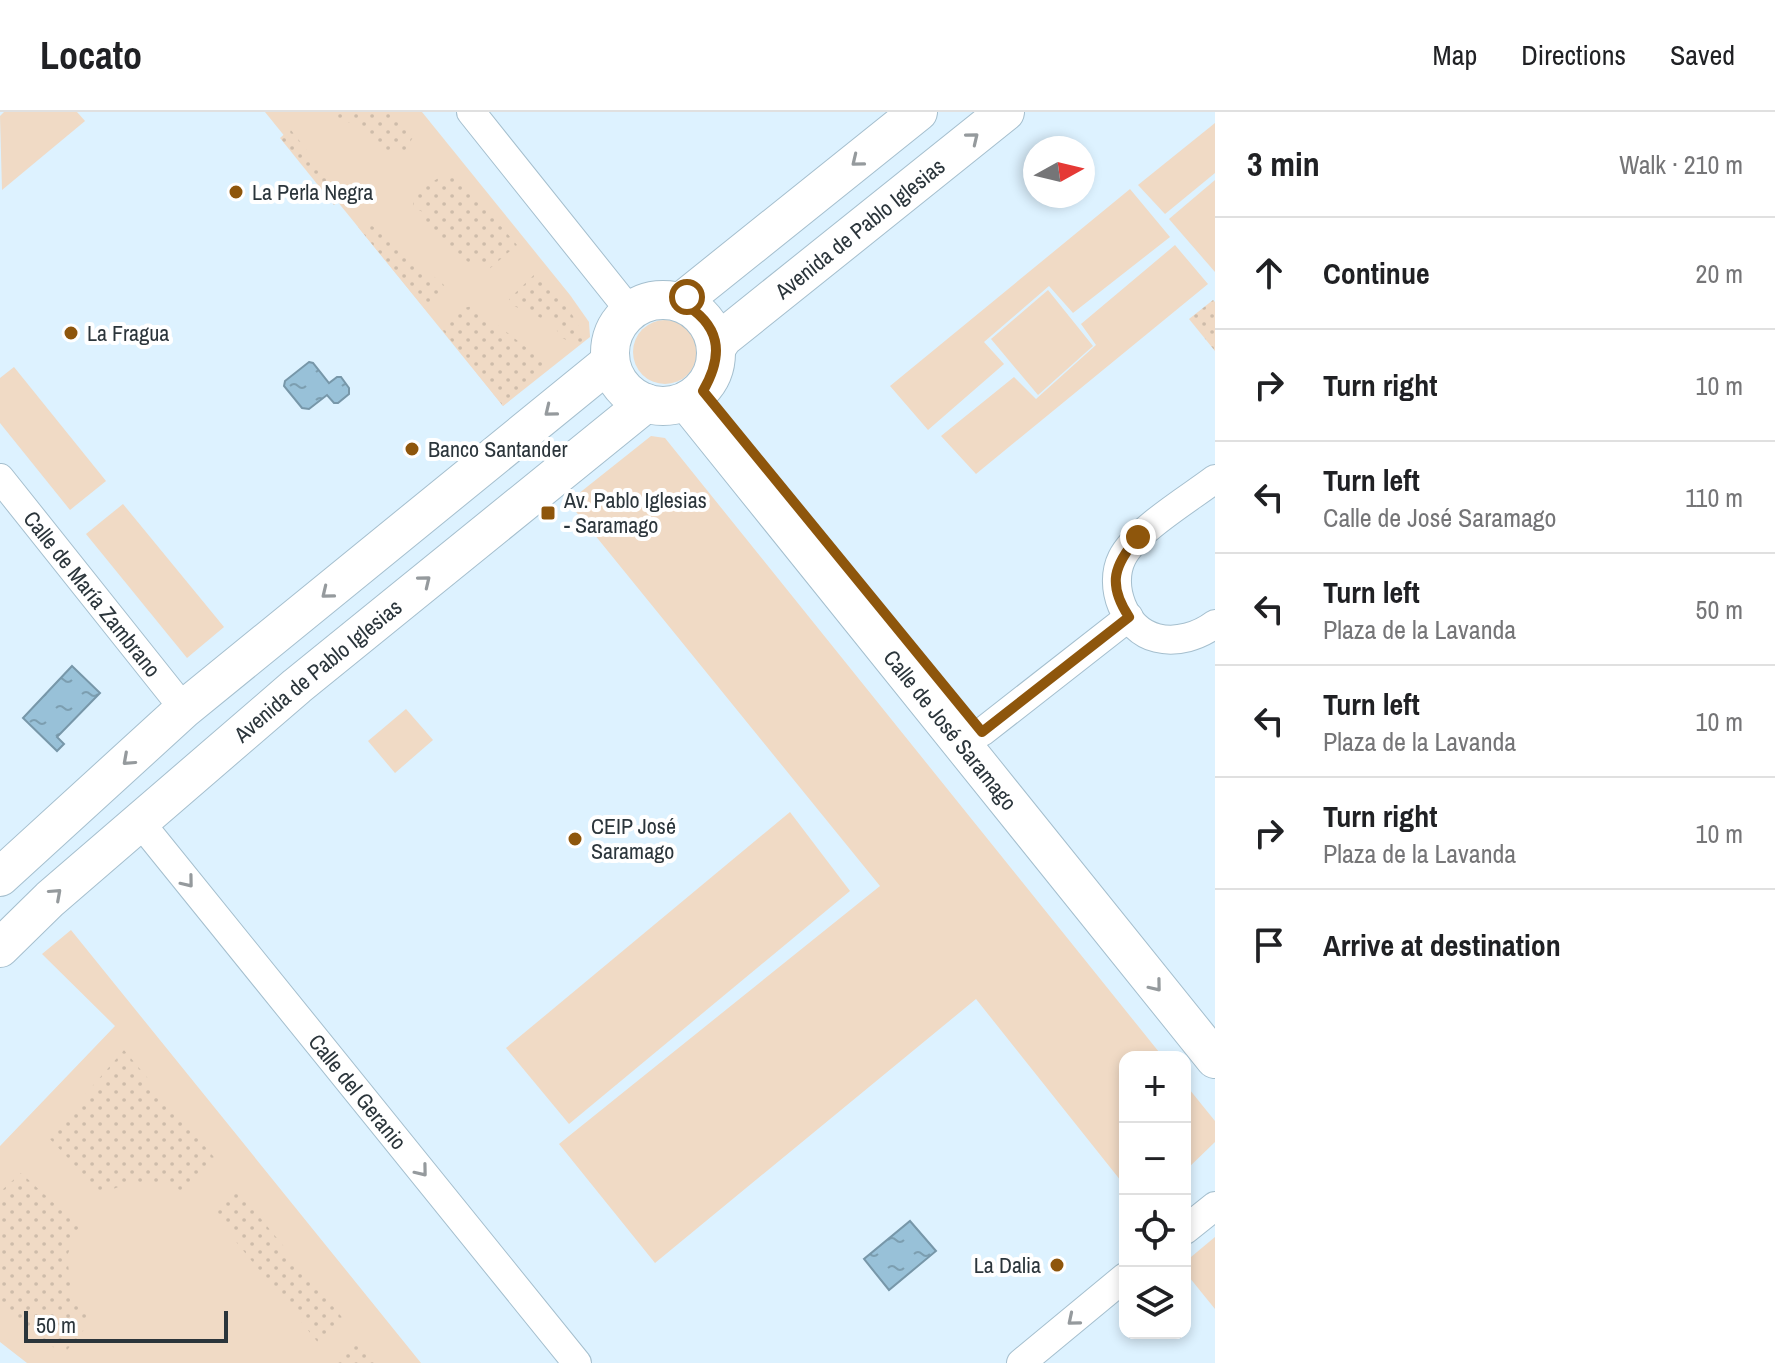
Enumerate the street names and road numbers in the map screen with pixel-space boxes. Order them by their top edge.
street label: Avenida de Pablo Iglesias [768,151,951,306]
street label: Calle de María Zambrano [17,504,168,683]
street label: Avenida de Pablo Iglesias [227,592,408,750]
street label: Calle de José Saramago [877,643,1024,816]
street label: Calle del Geranio [302,1028,414,1156]

